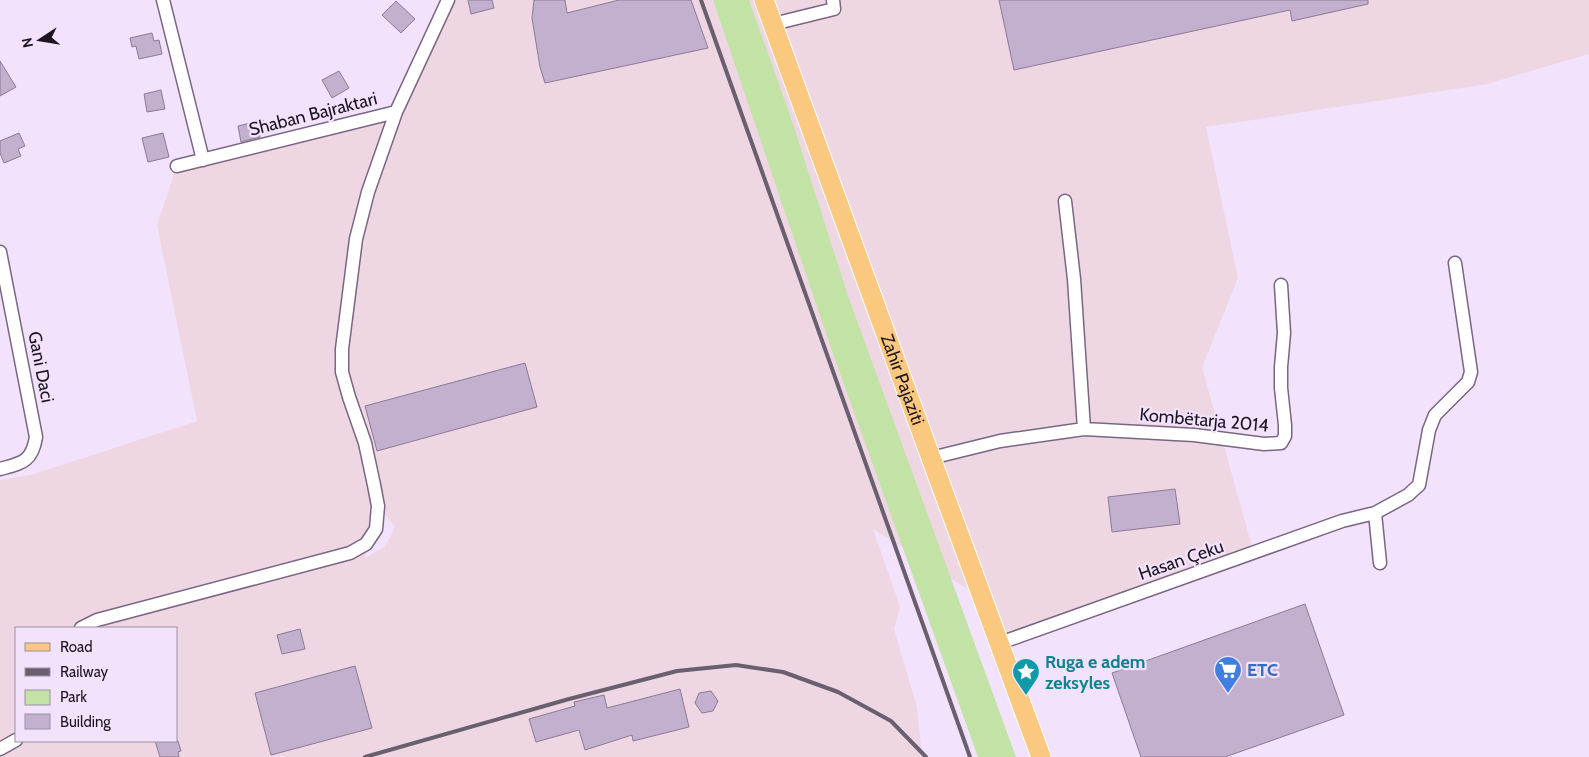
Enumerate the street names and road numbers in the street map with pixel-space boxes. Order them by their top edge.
street label: Shaban Bajraktari [247,87,379,141]
street label: Gani Daci [23,329,59,405]
street label: Zahir Pajaziti [876,331,929,428]
street label: Kombëtarja 2014 [1138,403,1270,437]
street label: Hasan Çeku [1135,535,1227,585]

